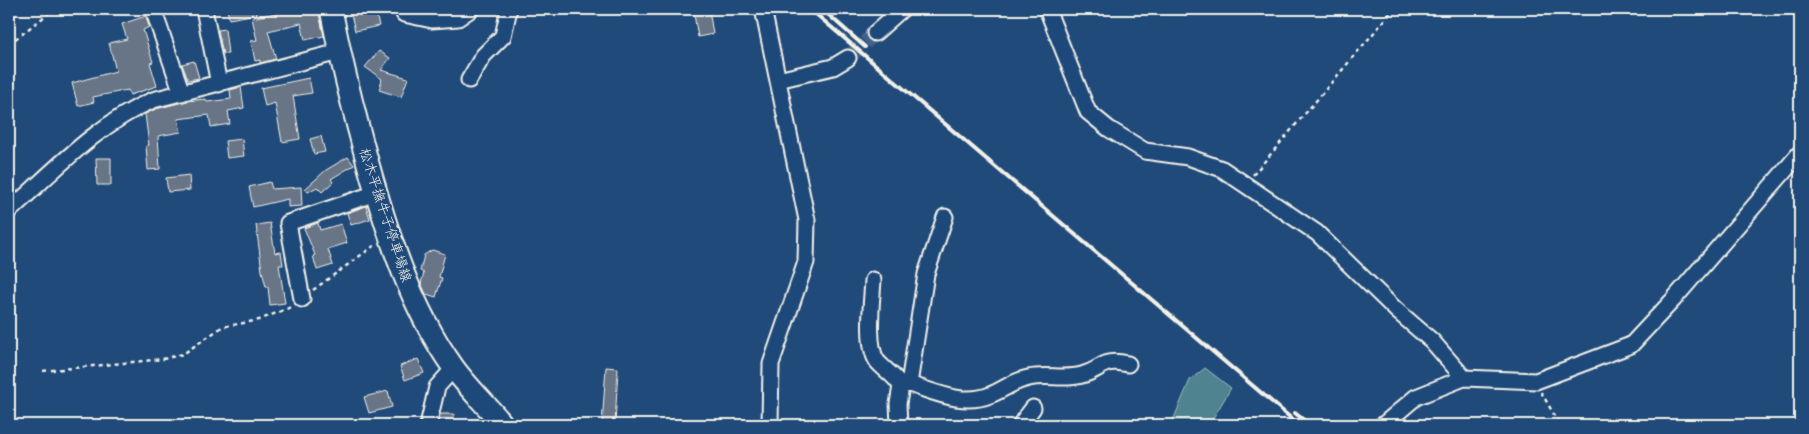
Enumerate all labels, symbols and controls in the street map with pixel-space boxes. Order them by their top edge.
street label: 松木平撫牛子停車場線 [356,146,415,284]

